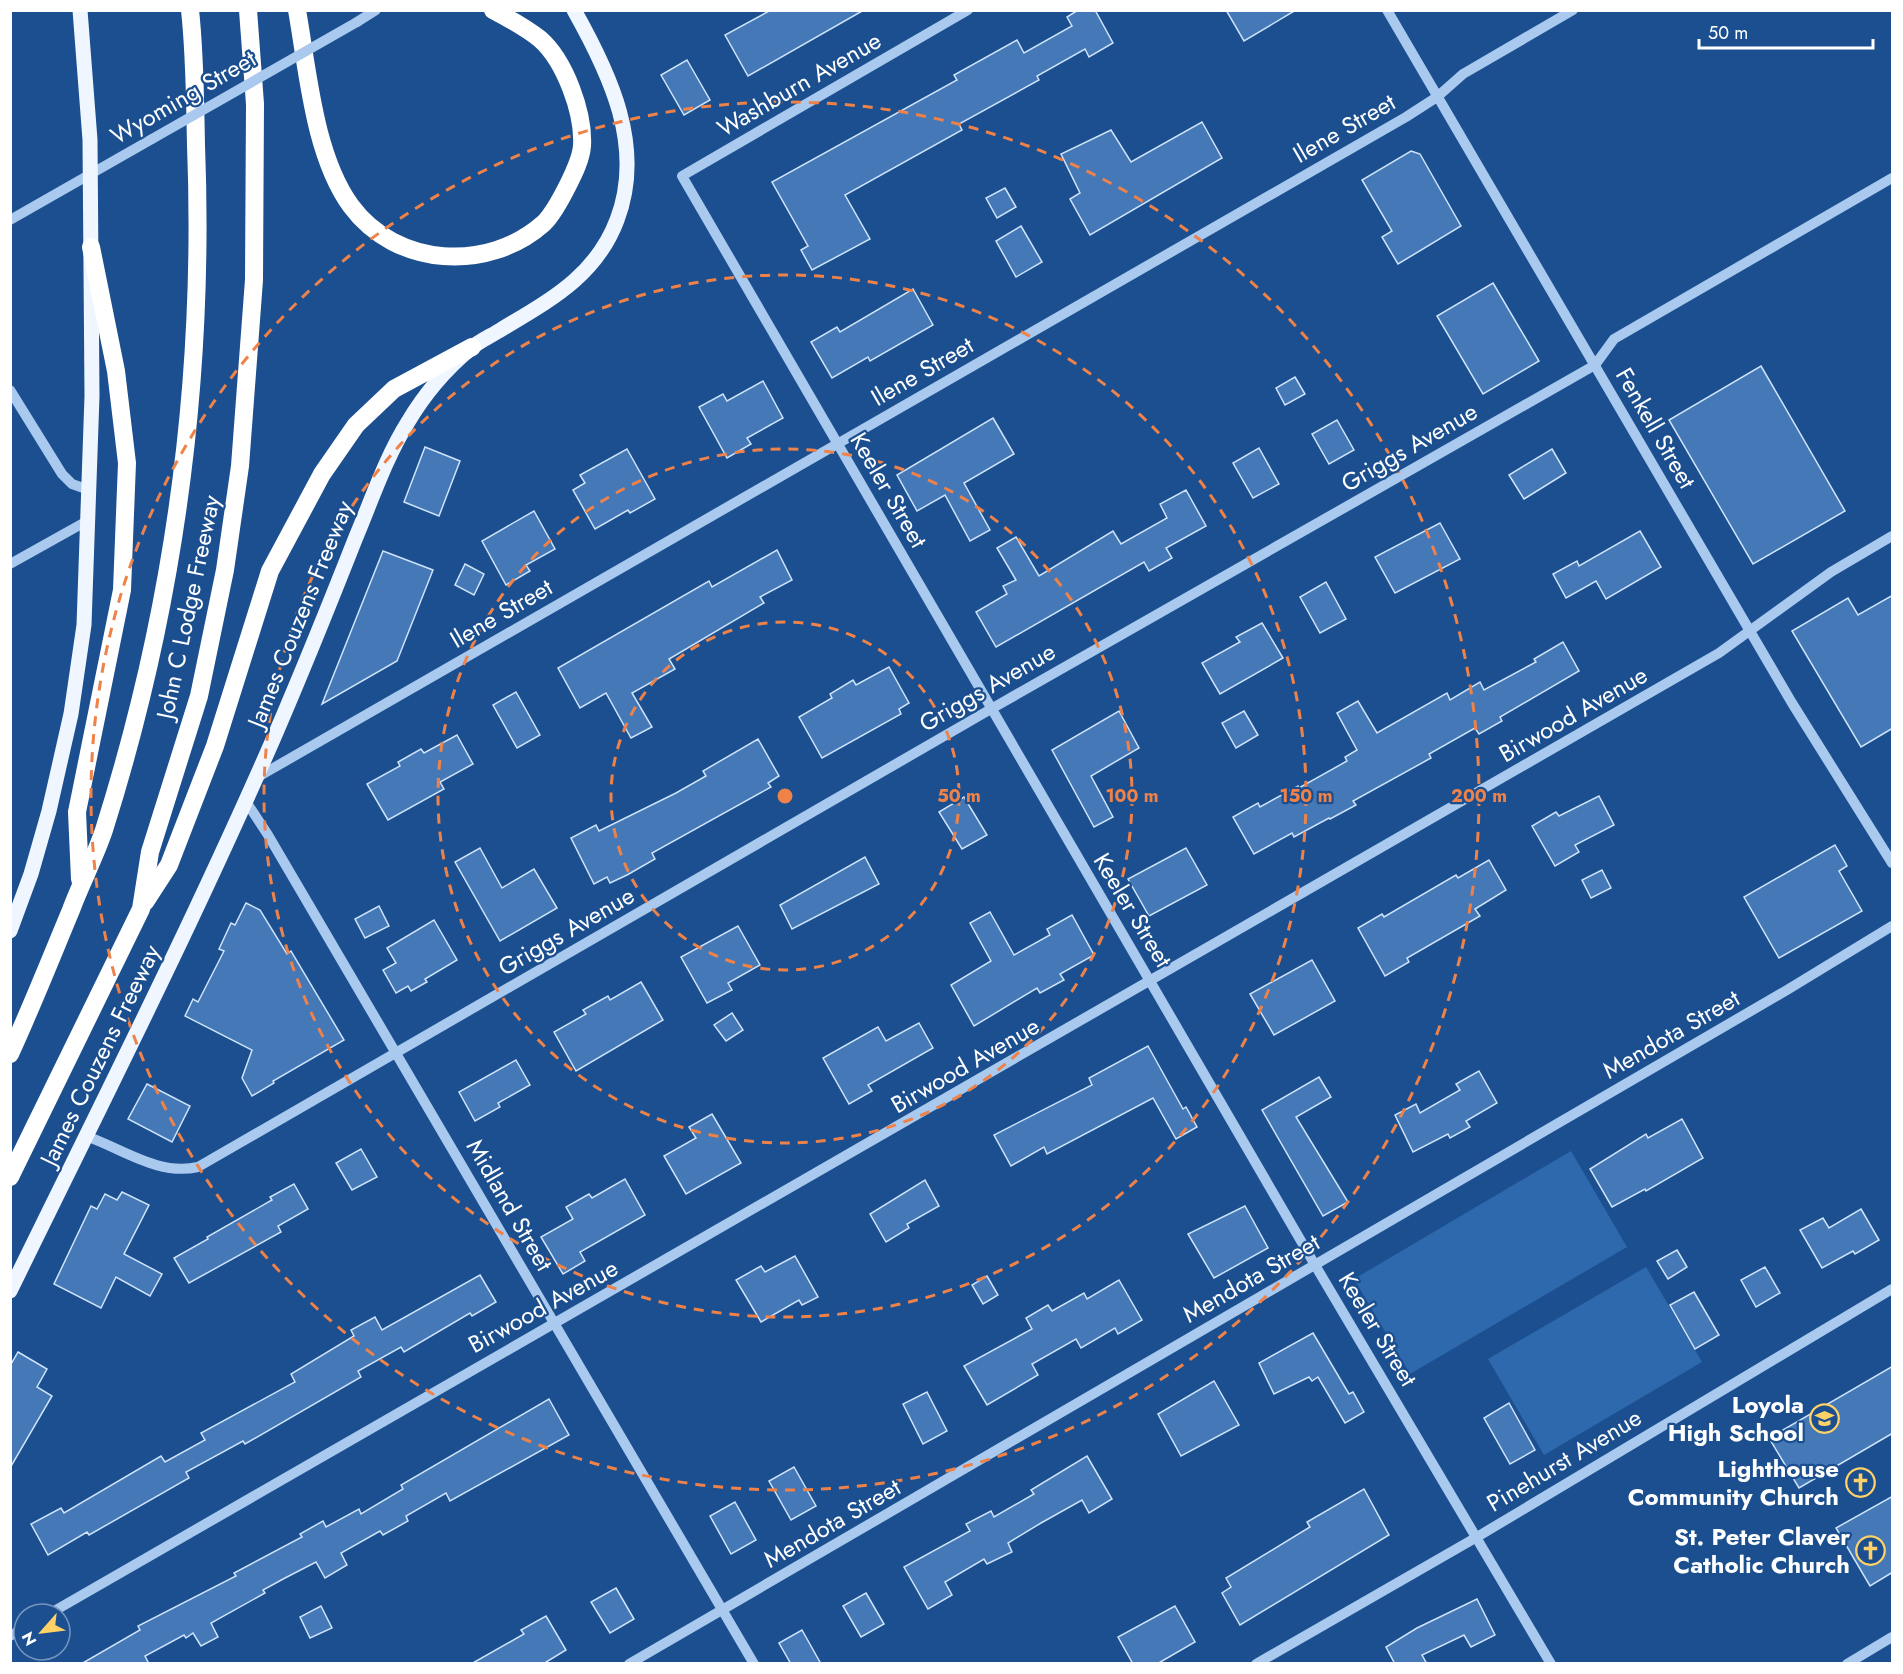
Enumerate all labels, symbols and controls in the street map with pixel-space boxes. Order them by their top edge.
scale bar [1699,12,1873,50]
text: 50 m [1708,20,1748,46]
street label: Washburn Avenue [710,23,888,145]
street label: Wyoming Street [104,41,262,153]
street label: Ilene Street [1286,84,1402,171]
street label: Ilene Street [864,327,980,414]
street label: Fenkell Street [1607,361,1705,495]
street label: Griggs Avenue [1334,394,1484,500]
street label: Keeler Street [842,426,936,554]
street label: John C Lodge Freeway [147,492,229,725]
street label: James Couzens Freeway [237,495,362,736]
street label: Ilene Street [443,569,559,656]
street label: Griggs Avenue [912,634,1062,740]
street label: Birwood Avenue [1492,657,1654,771]
text: 50 m [937,783,981,809]
text: 100 m [1105,783,1159,809]
text: 150 m [1280,783,1332,809]
text: 200 m [1451,783,1507,809]
centre of rings [775,786,795,806]
street label: Keeler Street [1085,846,1181,974]
street label: Griggs Avenue [491,878,641,984]
street label: James Couzens Freeway [30,938,169,1174]
street label: Mendota Street [1596,980,1746,1087]
street label: Birwood Avenue [884,1008,1046,1122]
street label: Midland Street [458,1133,562,1278]
street label: Mendota Street [1176,1224,1326,1331]
street label: Birwood Avenue [462,1250,624,1362]
street label: Keeler Street [1330,1265,1426,1393]
place label: Loyola High School [1668,1387,1804,1450]
street label: Pinehurst Avenue [1480,1400,1648,1520]
school or university icon: Loyola High School [1809,1402,1841,1434]
place label: Lighthouse Community Church [1628,1451,1839,1514]
church icon: Lighthouse Community Church [1844,1466,1876,1498]
street label: Mendota Street [757,1469,907,1576]
place label: St. Peter Claver Catholic Church [1673,1519,1850,1582]
church icon: St. Peter Claver Catholic Church [1855,1534,1887,1566]
north arrow [12,1602,72,1662]
text: N [16,1628,42,1650]

